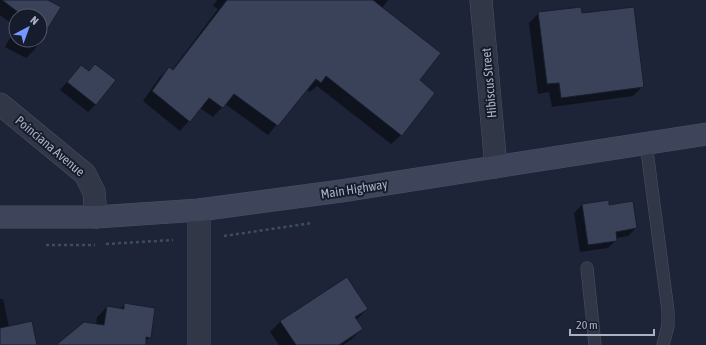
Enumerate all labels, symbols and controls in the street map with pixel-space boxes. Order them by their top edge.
north arrow [8,8,48,48]
text: N [28,14,41,27]
street label: Hibiscus Street [478,47,500,119]
street label: Poinciana Avenue [12,113,88,179]
street label: Main Highway [320,176,389,202]
scale bar [570,311,654,337]
text: 20 m [576,318,598,332]

